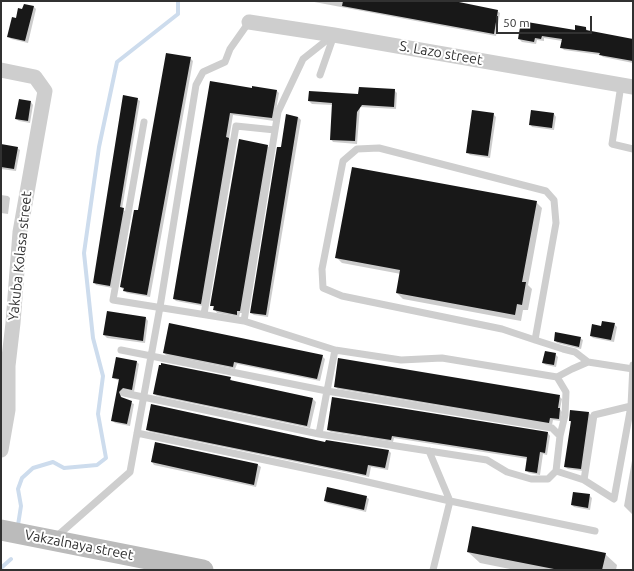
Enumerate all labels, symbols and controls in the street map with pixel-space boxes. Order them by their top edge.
scale bar [498,8,594,34]
text: 50 m [503,16,530,29]
street label: S. Lazo street [398,37,484,69]
street label: Yakuba Kolasa street [5,190,35,322]
street label: Vakzalnaya street [23,526,135,564]

